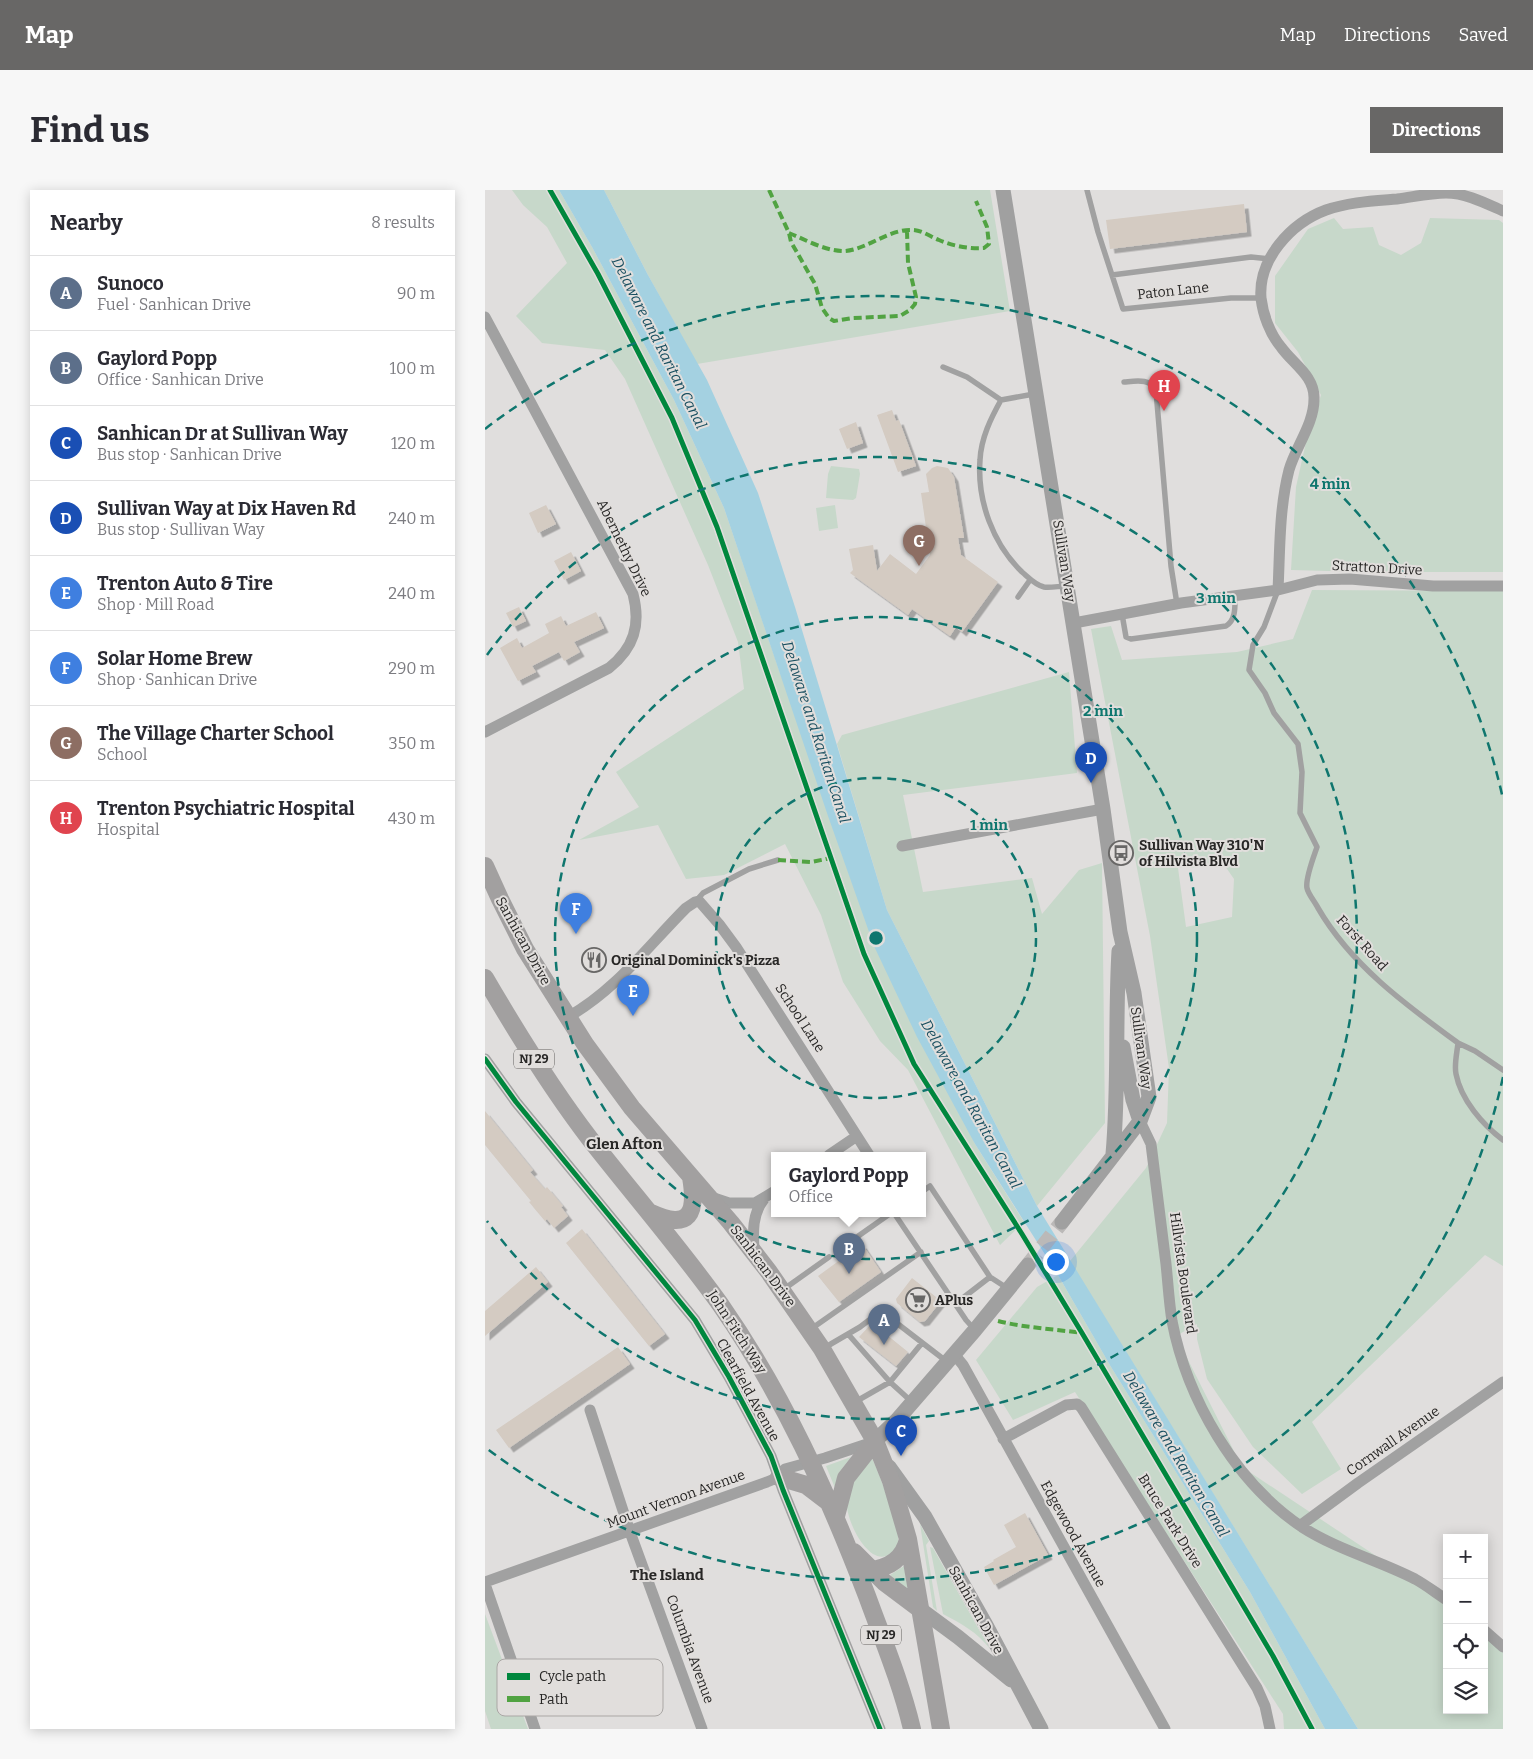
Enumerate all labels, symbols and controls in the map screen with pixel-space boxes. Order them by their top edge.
text: Map [25,21,74,49]
text: Map [1280,24,1316,46]
text: Directions [1344,24,1431,46]
text: Saved [1459,24,1508,46]
button: Directions [1370,107,1503,153]
text: Find us [30,109,150,151]
text: Nearby [50,210,123,236]
text: 8 results [371,213,435,232]
water label: Delaware and Raritan Canal [608,254,710,432]
text: Sunoco [97,272,164,295]
street label: Paton Lane [1136,279,1210,303]
text: A [60,284,72,303]
text: 90 m [397,284,435,303]
text: Fuel · Sanhican Drive [97,295,251,314]
text: Gaylord Popp [97,347,217,370]
text: B [61,359,71,378]
text: 100 m [390,359,435,378]
text: Office · Sanhican Drive [97,370,264,389]
pin: H [1148,370,1180,411]
text: Sanhican Dr at Sullivan Way [97,422,348,445]
text: C [61,434,71,453]
text: 120 m [391,434,435,453]
text: Bus stop · Sanhican Drive [97,445,282,464]
text: 4 min [1310,475,1351,493]
text: Sullivan Way at Dix Haven Rd [97,497,356,520]
street label: Abernethy Drive [593,497,655,599]
text: D [60,509,72,528]
text: 240 m [388,509,435,528]
street label: Sullivan Way [1049,519,1079,604]
text: Bus stop · Sullivan Way [97,520,264,539]
pin: G [903,525,935,566]
street label: Stratton Drive [1331,557,1423,579]
text: Trenton Auto & Tire [97,572,273,595]
text: E [61,584,71,603]
text: 240 m [388,584,435,603]
text: 3 min [1196,589,1236,607]
text: Shop · Mill Road [97,595,214,614]
water label: Delaware and Raritan Canal [778,639,854,825]
text: Solar Home Brew [97,647,252,670]
text: F [62,659,71,678]
text: 290 m [388,659,435,678]
text: Shop · Sanhican Drive [97,670,257,689]
text: 2 min [1083,702,1123,720]
text: The Village Charter School [97,722,334,745]
text: G [60,734,72,753]
text: 350 m [389,734,435,753]
pin: D [1075,742,1107,783]
text: School [97,745,147,764]
text: Trenton Psychiatric Hospital [97,797,355,820]
text: H [60,809,72,828]
text: 430 m [388,809,435,828]
text: 1 min [970,816,1008,834]
text: Hospital [97,820,160,839]
place label: Sullivan Way 310'N of Hilvista Blvd [1139,837,1264,870]
bus stop icon: Sullivan Way 310'N of Hilvista Blvd [1108,840,1134,866]
pin: F [560,893,592,934]
street label: Sanhican Drive [492,894,554,988]
street label: Forst Road [1333,912,1391,974]
centre of rings [867,929,885,947]
restaurant icon: Original Dominick's Pizza [581,947,607,973]
place label: Original Dominick's Pizza [611,952,780,969]
pin: E [617,975,649,1016]
street label: School Lane [771,980,829,1056]
street label: Sullivan Way [1127,1006,1155,1091]
water label: Delaware and Raritan Canal [917,1016,1025,1192]
road number: NJ 29 [514,1050,554,1069]
district label: Glen Afton [586,1135,662,1153]
popup [771,1152,926,1217]
text: Gaylord Popp [789,1164,909,1187]
text: Office [789,1187,833,1206]
street label: Hillvista Boulevard [1166,1211,1200,1335]
street label: Sanhican Drive [727,1222,799,1310]
pin: B [833,1233,865,1274]
your location [1043,1249,1069,1275]
street label: John Fitch Way [703,1286,771,1377]
supermarket icon: APlus [905,1287,931,1313]
place label: APlus [935,1292,973,1309]
pin: A [868,1304,900,1345]
street label: Clearfield Avenue [713,1336,783,1444]
water label: Delaware and Raritan Canal [1119,1368,1233,1540]
street label: Cornwall Avenue [1343,1403,1443,1479]
pin: C [885,1415,917,1456]
street label: Mount Vernon Avenue [605,1466,747,1532]
street label: Bruce Park Drive [1134,1471,1206,1571]
street label: Edgewood Avenue [1037,1478,1109,1590]
map controls [1443,1534,1488,1714]
button: + [1443,1534,1488,1579]
street label: Sanhican Drive [945,1563,1007,1657]
district label: The Island [630,1566,704,1584]
button: − [1443,1579,1488,1624]
street label: Columbia Avenue [662,1592,718,1706]
button: locate [1443,1624,1488,1669]
road number: NJ 29 [861,1626,901,1644]
legend [497,1659,663,1716]
text: Cycle path [539,1668,606,1685]
button: layers [1443,1669,1488,1714]
text: Path [539,1691,569,1708]

